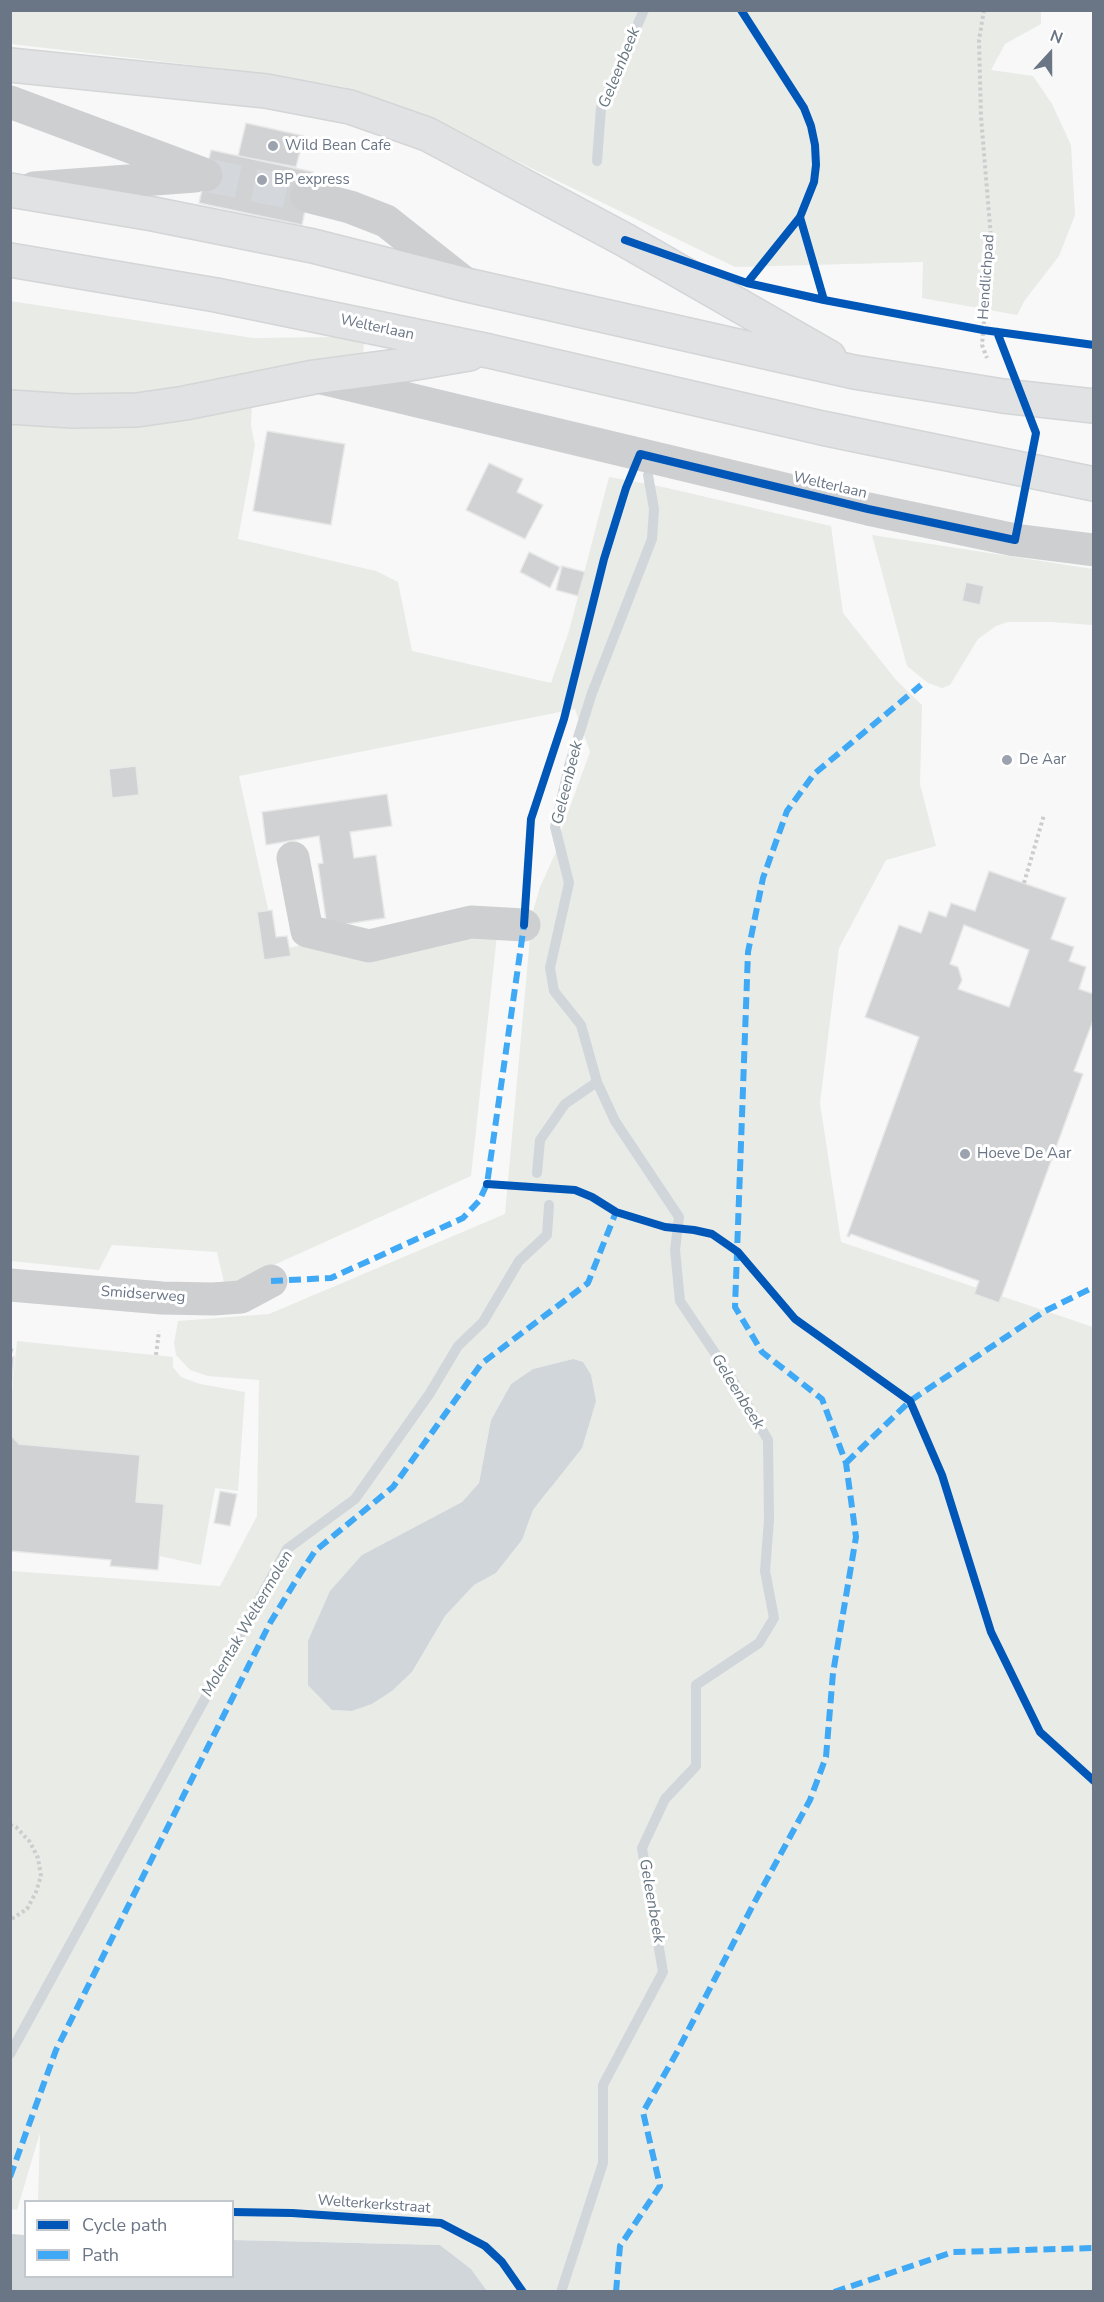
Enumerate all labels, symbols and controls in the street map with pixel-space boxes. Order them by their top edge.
north arrow [1020,24,1080,84]
water label: Geleenbeek [595,25,645,111]
text: N [1047,25,1066,50]
place label: Wild Bean Cafe [285,137,391,155]
marker: Wild Bean Cafe [266,139,280,153]
place label: BP express [274,171,350,189]
marker: BP express [255,173,269,187]
street label: Hendlichpad [975,234,999,320]
street label: Welterlaan [338,311,416,345]
street label: Welterlaan [791,469,869,503]
water label: Geleenbeek [548,739,588,827]
place label: De Aar [1019,751,1066,769]
marker: De Aar [1000,753,1014,767]
place label: Hoeve De Aar [977,1145,1071,1163]
marker: Hoeve De Aar [958,1147,972,1161]
street label: Smidserweg [100,1283,186,1307]
water label: Geleenbeek [706,1351,768,1433]
water label: Molentak Weltermolen [198,1548,298,1700]
water label: Geleenbeek [634,1857,668,1945]
street label: Welterkerkstraat [317,2192,431,2218]
legend [24,2200,234,2278]
text: Cycle path [82,2213,167,2237]
text: Path [82,2243,119,2267]

